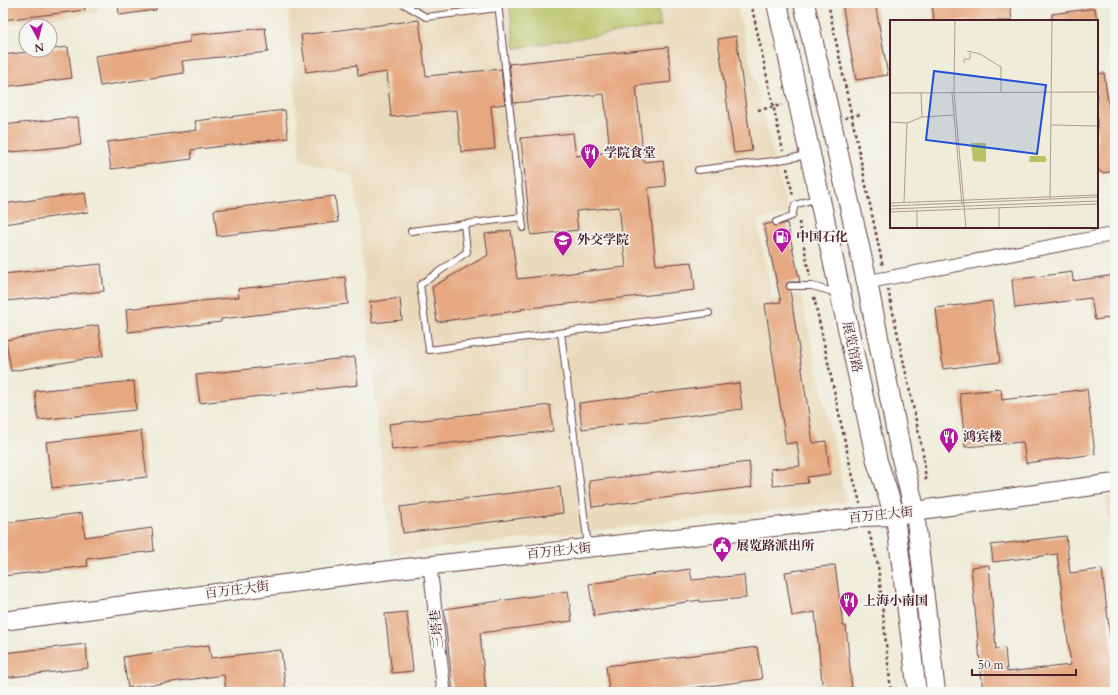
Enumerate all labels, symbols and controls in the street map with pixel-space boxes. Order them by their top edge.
north arrow [18,18,58,58]
inset map [890,20,1098,228]
text: N [33,39,45,56]
restaurant icon: 学院食堂 [579,142,601,170]
place label: 学院食堂 [604,144,656,162]
fuel station icon: 中国石化 [771,226,793,254]
place label: 中国石化 [796,228,848,246]
school or university icon: 外交学院 [552,229,574,257]
place label: 外交学院 [577,231,629,249]
street label: 展览馆路 [838,320,866,374]
restaurant icon: 鸿宾楼 [938,426,960,454]
place label: 鸿宾楼 [963,428,1002,446]
street label: 百万庄大街 [848,503,914,527]
public building icon: 展览路派出所 [711,535,733,563]
place label: 展览路派出所 [736,537,815,555]
street label: 百万庄大街 [526,539,592,563]
street label: 百万庄大街 [204,577,270,603]
restaurant icon: 上海小南国 [838,590,860,618]
place label: 上海小南国 [863,592,928,610]
street label: 三塔巷 [426,609,448,649]
scale bar [972,651,1076,677]
text: 50 m [978,657,1005,673]

